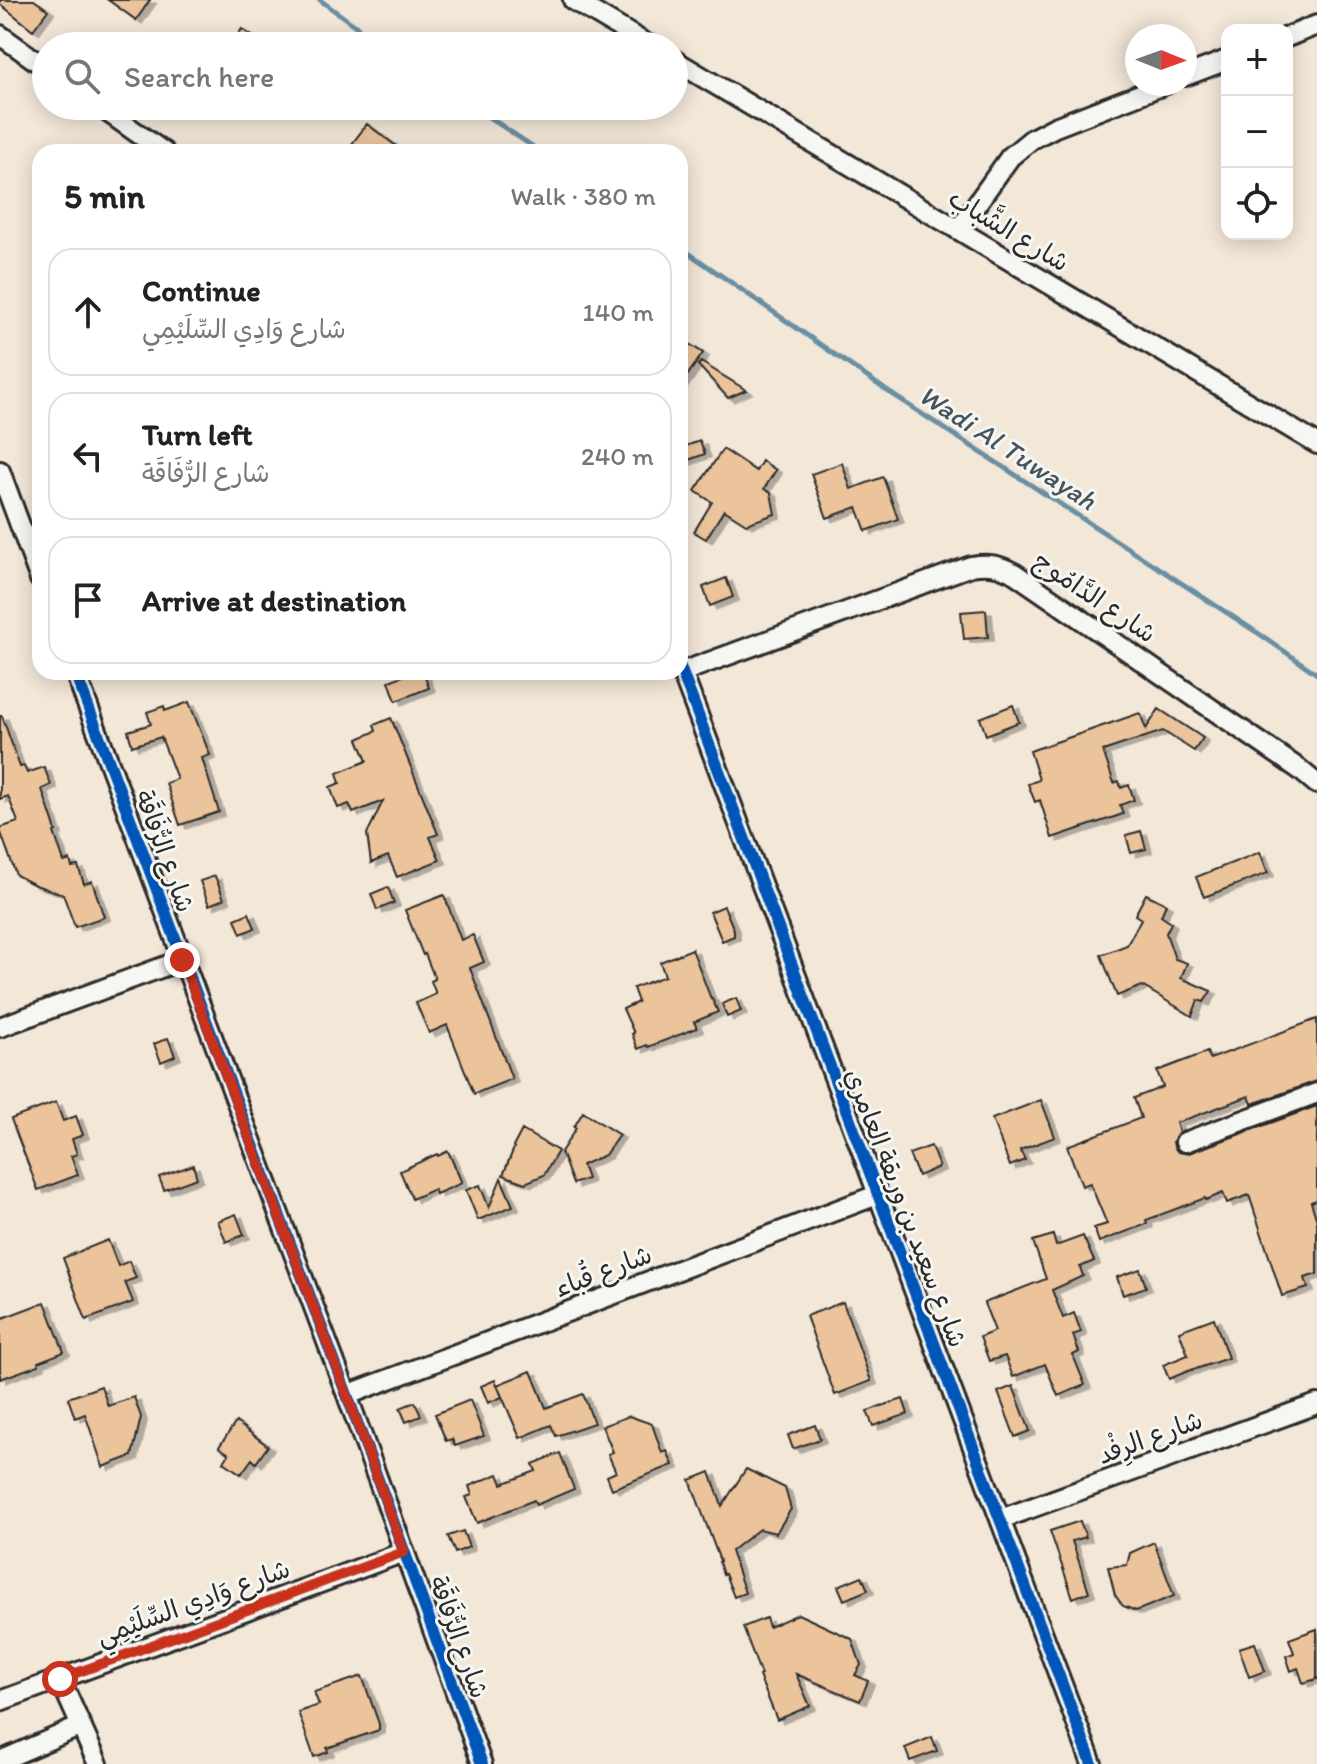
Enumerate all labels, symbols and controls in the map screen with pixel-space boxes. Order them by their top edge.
north arrow [1125,24,1197,96]
map controls [1221,24,1293,240]
button: + [1221,24,1293,96]
search box [32,32,688,120]
icon: search [60,54,104,98]
text: Search here [124,58,274,95]
button: − [1221,96,1293,168]
button: locate [1221,168,1293,240]
text: 5 min [64,176,145,217]
street label: شارع الشَّباب [942,178,1077,280]
text: Walk · 380 m [510,180,656,212]
text: Continue [142,272,261,309]
icon: ahead [66,290,110,334]
text: 140 m [583,296,654,328]
text: شارع وَادِي السِّلَيْمِي [142,313,346,345]
water label: Wadi Al Tuwayah [913,377,1104,517]
text: Turn left [142,416,253,453]
icon: left [66,434,110,478]
text: 240 m [581,440,654,472]
text: شارع الرُّفَاقَة [142,457,270,489]
street label: شارع الدَّامُوج [1027,544,1162,651]
icon: arrive [66,578,110,622]
text: Arrive at destination [142,582,406,619]
street label: شارع الرُّفَاقَة [126,785,203,917]
route end [164,942,200,978]
street label: شارع سعيد بن وريقة العامري [835,1064,974,1353]
street label: شارع قُباء [549,1235,657,1306]
street label: شارع الرِفْد [1093,1402,1208,1475]
street label: شارع وَادِي السِّلَيْمِي [92,1552,297,1658]
street label: شارع الرُّفَاقَة [420,1571,497,1703]
route start [42,1661,78,1697]

